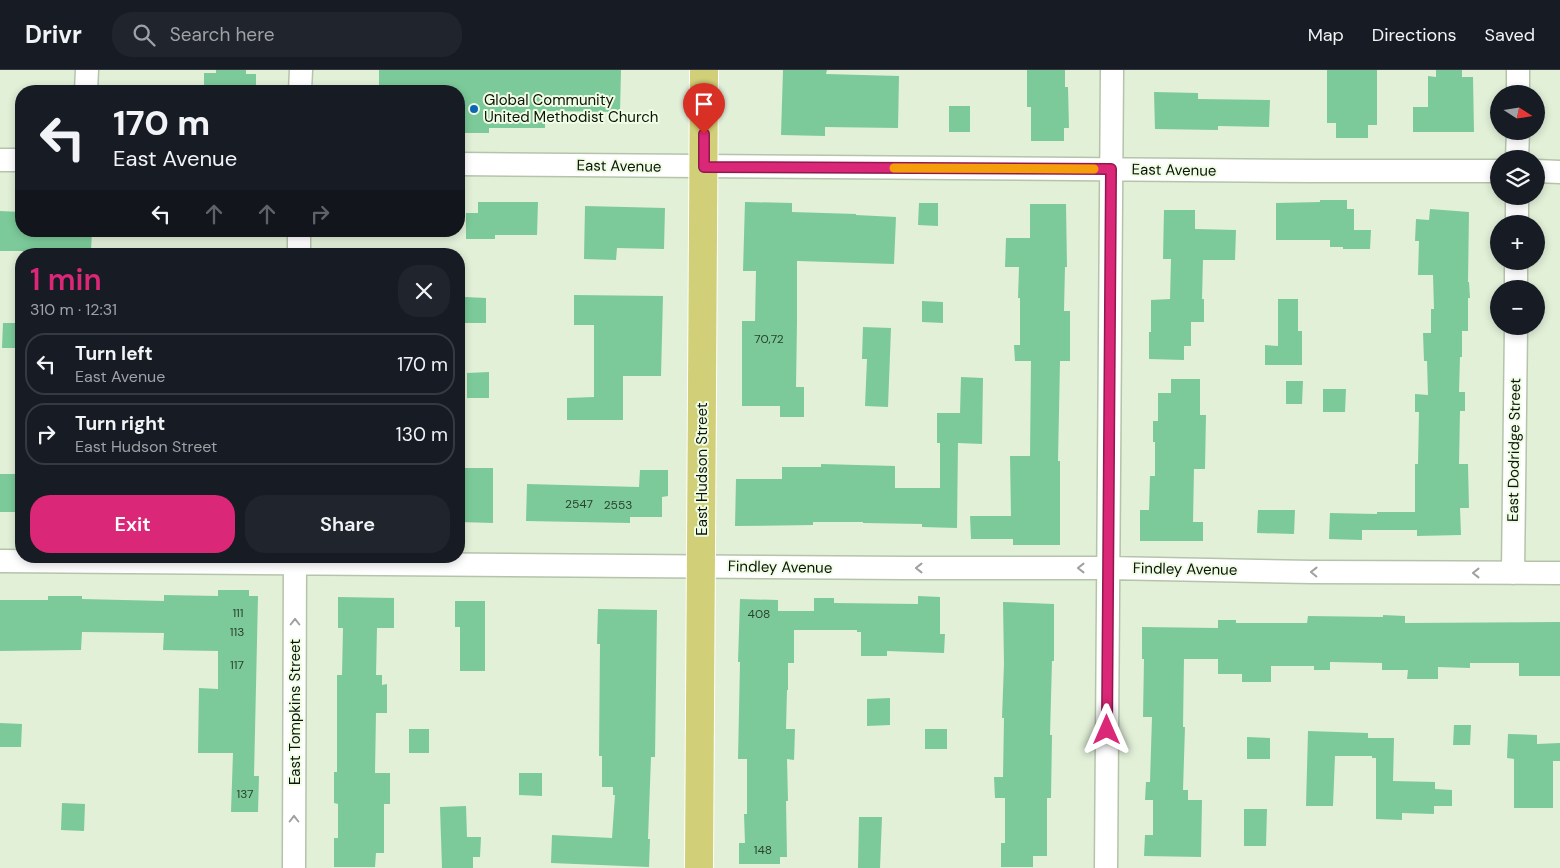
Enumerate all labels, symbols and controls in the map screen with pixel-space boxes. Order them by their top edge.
search box [112,12,462,57]
text: Drivr [25,19,82,50]
icon: search [130,21,158,49]
text: Search here [170,22,275,47]
text: Map [1308,23,1344,47]
text: Directions [1372,23,1457,47]
text: Saved [1485,23,1535,47]
pin [683,83,725,134]
north arrow [1490,85,1545,140]
map controls [1490,85,1545,335]
place label: Global Community United Methodist Church [484,90,658,127]
icon: arrive [690,90,718,118]
text: 170 m [113,100,210,146]
marker: Global Community United Methodist Church [468,103,480,115]
icon: left [30,105,95,170]
text: East Avenue [113,144,237,173]
button: layers [1490,150,1545,205]
street label: East Avenue [576,155,662,177]
street label: East Avenue [1131,159,1217,181]
icon: left [147,200,175,228]
icon: ahead [200,200,228,228]
icon: ahead [253,200,281,228]
icon: right [306,200,334,228]
button: + [1490,215,1545,270]
text: 1 min [30,260,102,299]
button: close [398,265,450,317]
button: − [1490,280,1545,335]
text: 310 m · 12:31 [30,299,117,320]
house number: 70,72 [754,331,784,347]
text: Turn left [75,341,153,366]
icon: left [32,350,60,378]
text: 170 m [397,352,448,377]
text: East Avenue [75,366,165,387]
street label: East Dodridge Street [1503,378,1525,522]
street label: East Hudson Street [692,402,712,536]
text: Turn right [75,411,165,436]
icon: right [32,420,60,448]
text: 130 m [396,422,448,447]
text: East Hudson Street [75,436,217,457]
button: Exit [30,495,235,553]
button: Share [245,495,450,553]
house number: 2547 [565,496,593,512]
house number: 2553 [604,497,632,513]
street label: Findley Avenue [728,556,832,578]
street label: Findley Avenue [1133,558,1237,580]
one-way arrow [915,563,922,573]
one-way arrow [1077,563,1085,573]
one-way arrow [1310,567,1318,577]
one-way arrow [1472,568,1480,578]
house number: 111 [232,605,244,621]
house number: 408 [748,606,770,622]
one-way arrow [290,618,300,626]
house number: 113 [230,624,244,640]
street label: East Tompkins Street [285,639,305,785]
house number: 117 [230,657,244,673]
position arrow [1080,703,1132,755]
house number: 137 [236,786,254,802]
one-way arrow [289,815,299,823]
house number: 148 [754,842,772,858]

